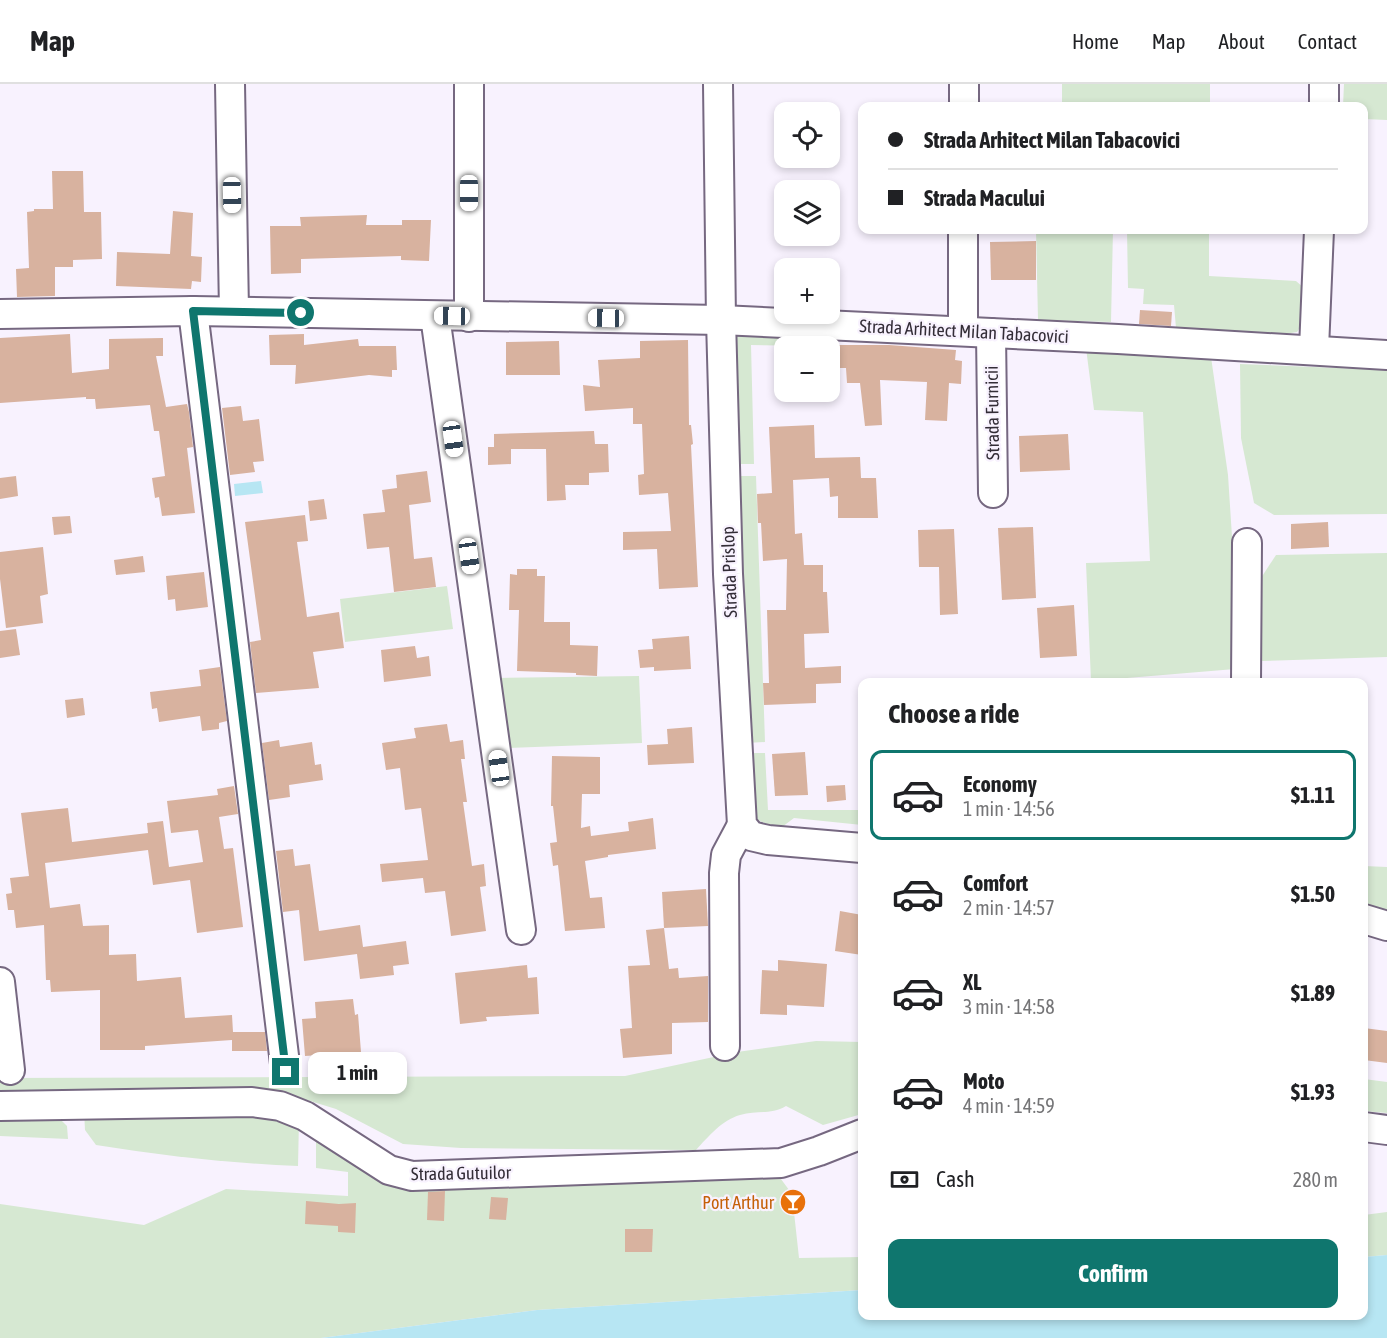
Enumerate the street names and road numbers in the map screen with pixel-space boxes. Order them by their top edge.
street label: Strada Arhitect Milan Tabacovici [859,315,1069,347]
street label: Strada Furnicii [981,366,1003,460]
street label: Strada Prislop [717,526,741,618]
street label: Strada Gutuilor [411,1162,512,1184]

